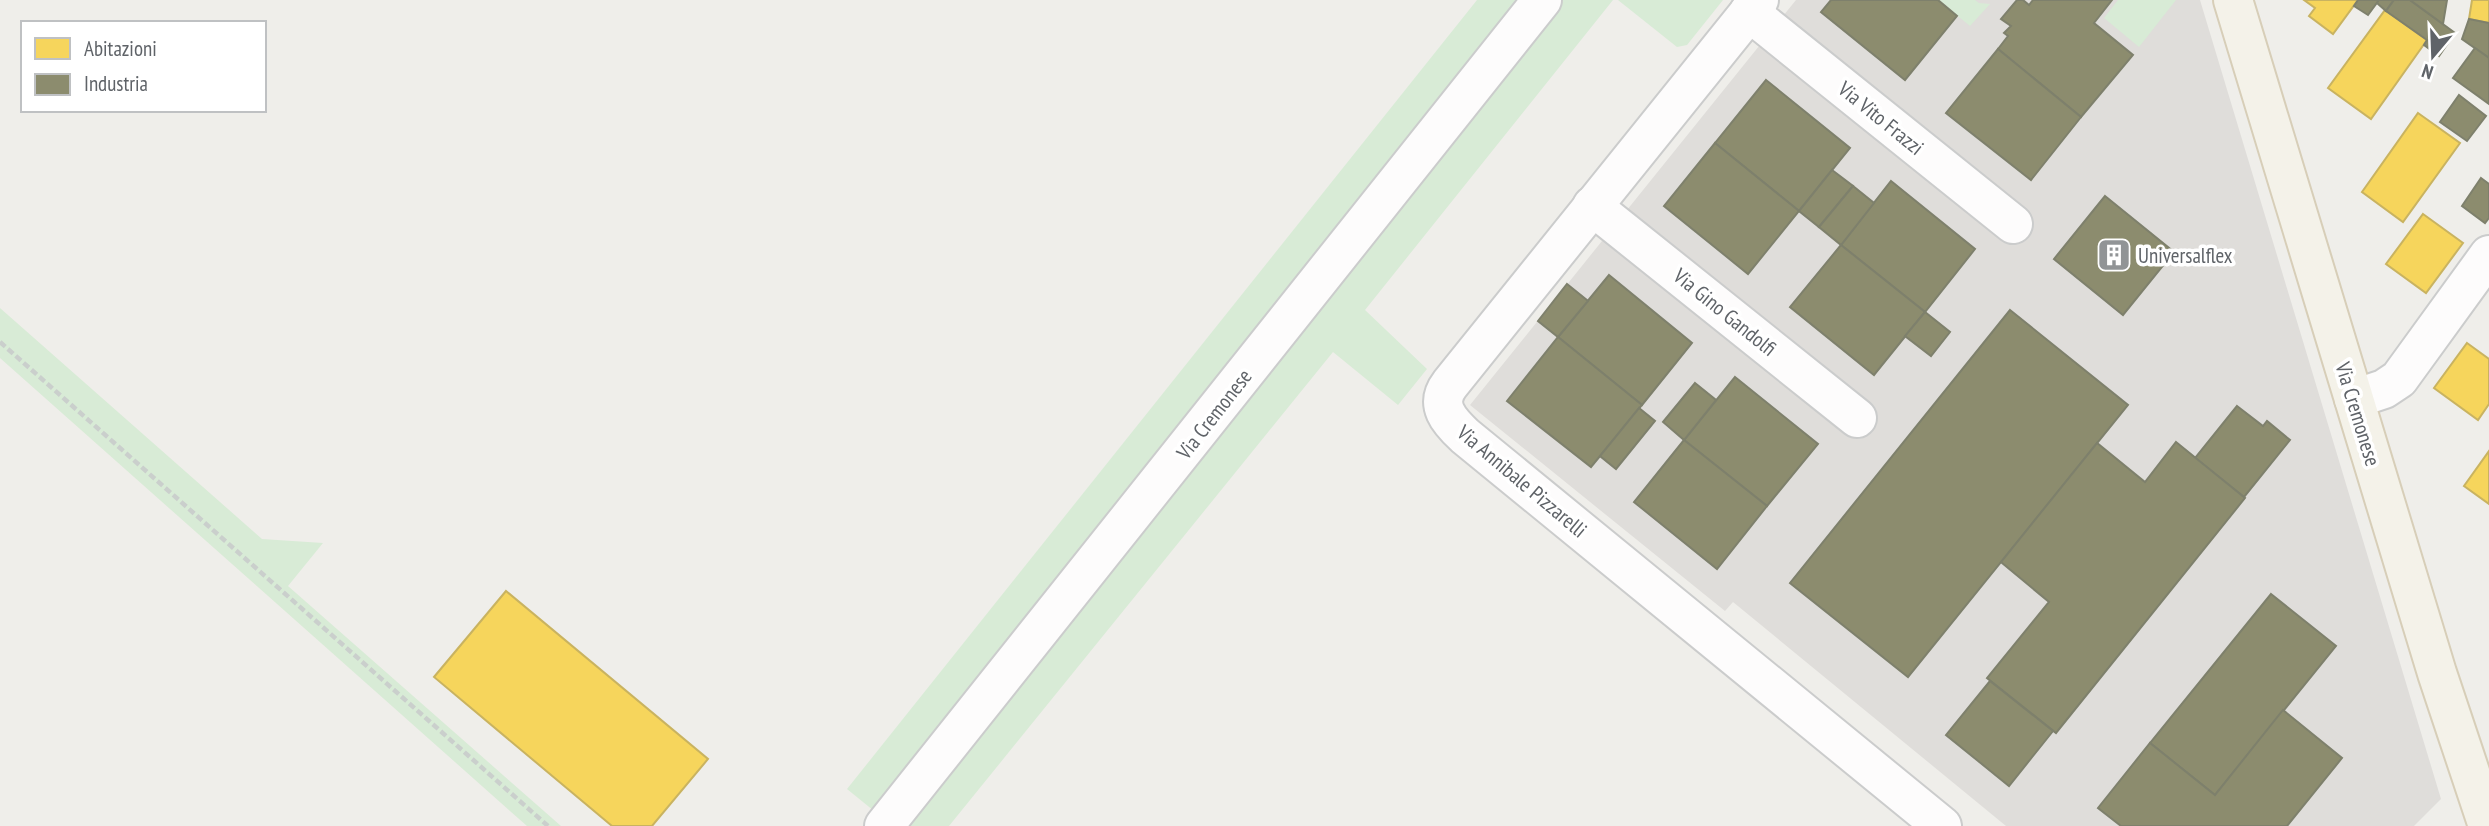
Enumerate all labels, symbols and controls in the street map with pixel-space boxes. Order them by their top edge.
legend [21,21,266,112]
north arrow [2398,21,2468,91]
text: Abitazioni [84,35,157,62]
text: N [2419,59,2436,85]
text: Industria [84,70,148,97]
street label: Via Vito Frazzi [1832,75,1929,161]
building icon: Universalflex [2095,236,2133,274]
place label: Universalflex [2138,242,2233,269]
street label: Via Gino Gandolfi [1667,262,1782,362]
street label: Via Cremonese [2329,358,2387,469]
street label: Via Cremonese [1170,363,1258,465]
street label: Via Annibale Pizzarelli [1451,418,1592,543]

